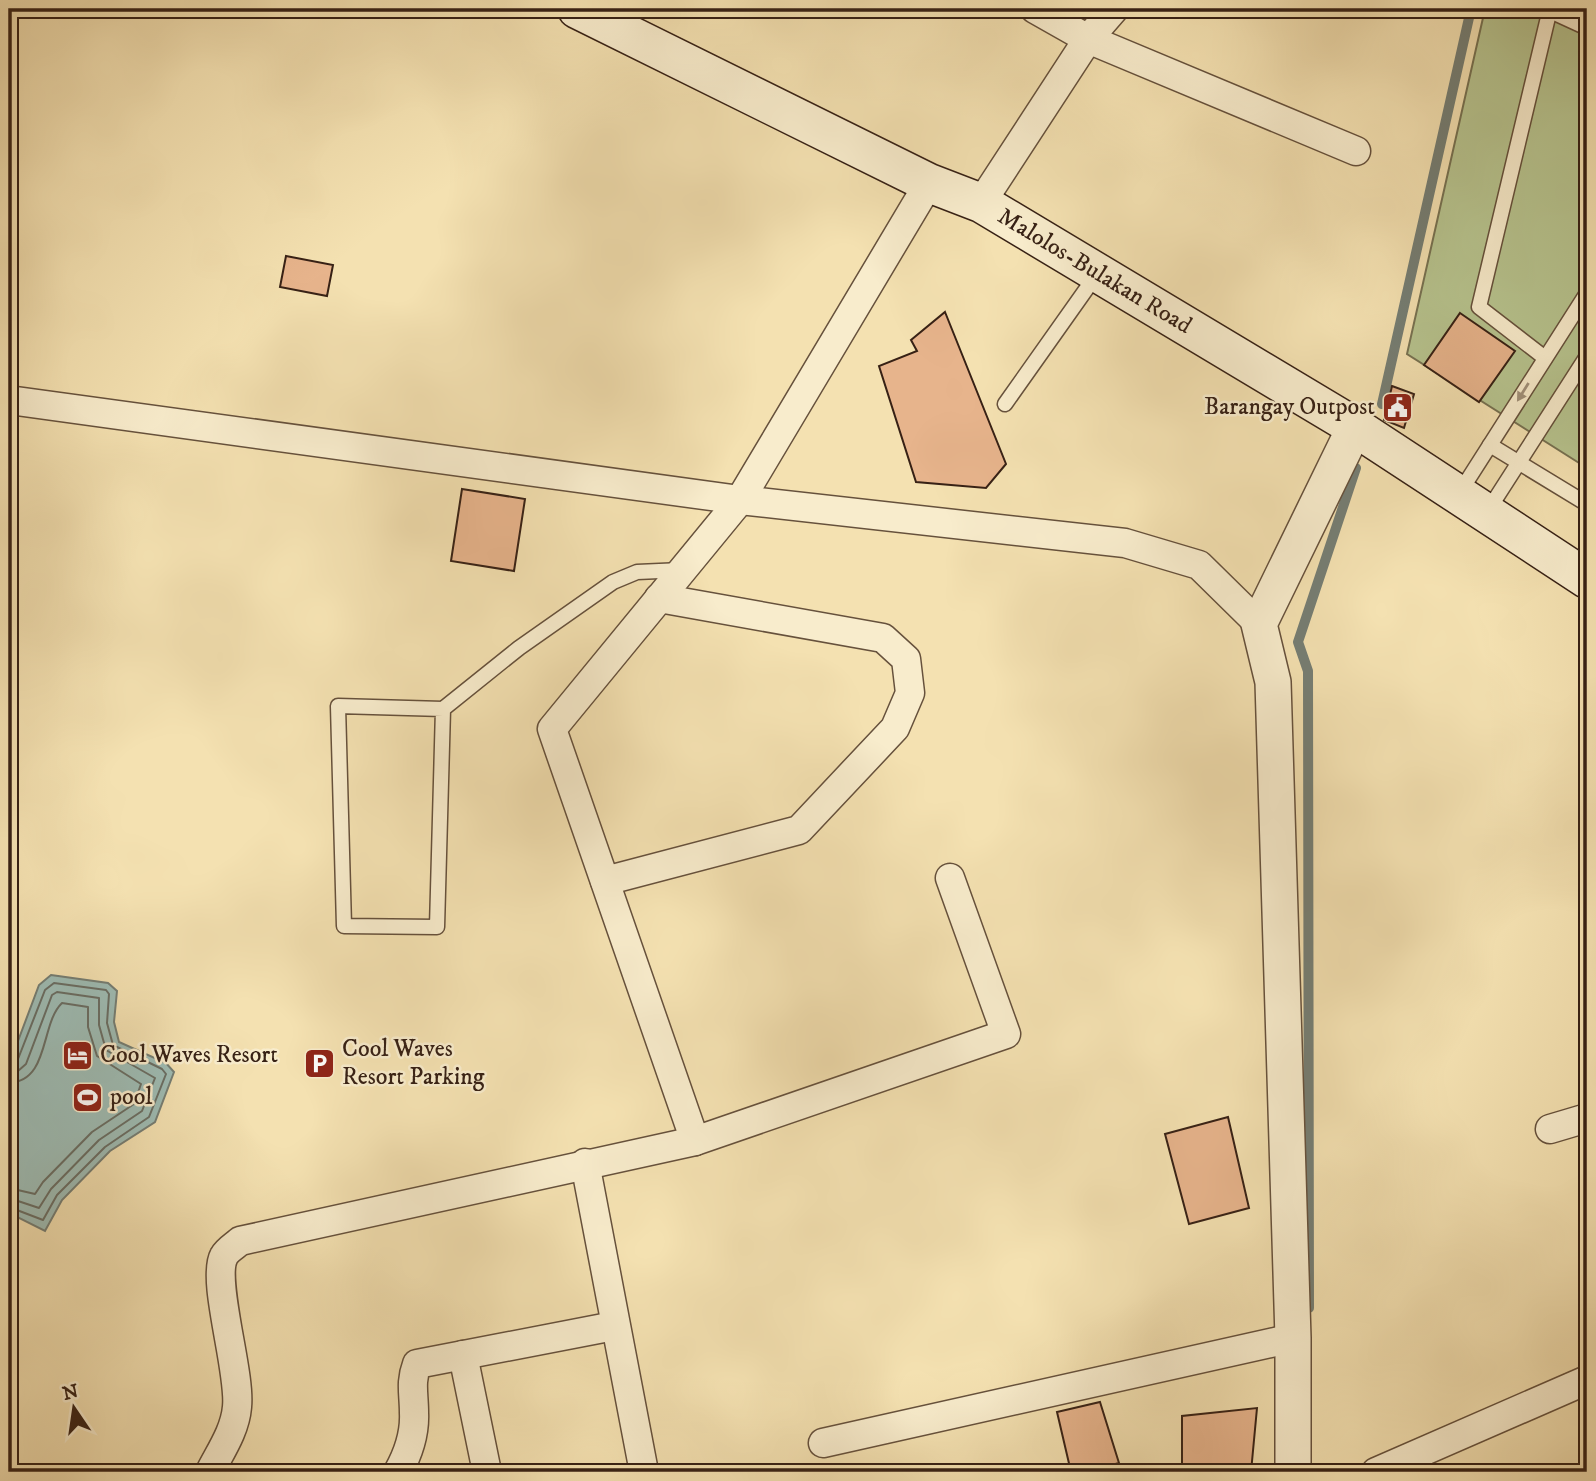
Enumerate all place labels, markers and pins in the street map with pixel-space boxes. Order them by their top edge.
public building icon: Barangay Outpost [1381,390,1415,424]
place label: Barangay Outpost [1204,392,1375,422]
place label: Cool Waves Resort Parking [342,1034,485,1092]
hotel icon: Cool Waves Resort [60,1038,94,1072]
place label: Cool Waves Resort [100,1040,278,1070]
parking icon: Cool Waves Resort Parking [302,1046,336,1080]
sports icon: pool [70,1080,104,1114]
place label: pool [109,1082,153,1112]

